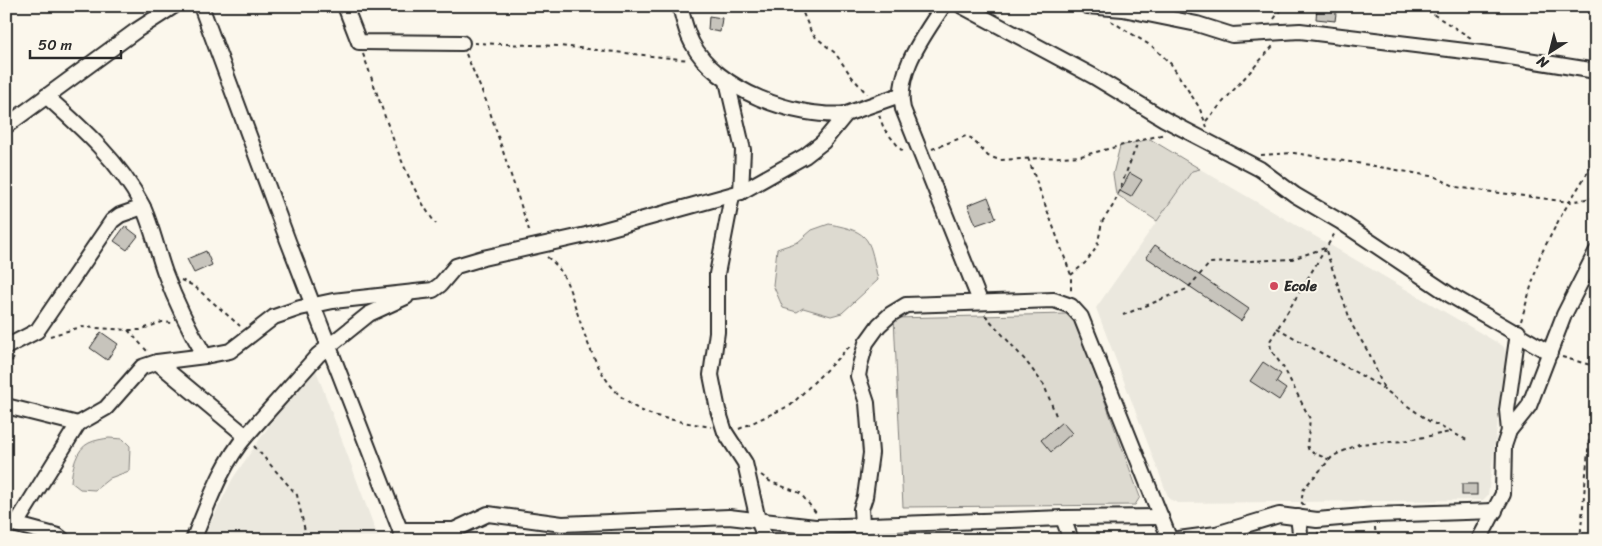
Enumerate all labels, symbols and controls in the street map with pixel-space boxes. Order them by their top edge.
scale bar [30,28,121,60]
north arrow [1524,28,1574,78]
text: 50 m [38,32,73,58]
text: N [1531,49,1555,76]
place label: Ecole [1284,274,1318,299]
marker: Ecole [1268,280,1280,292]

